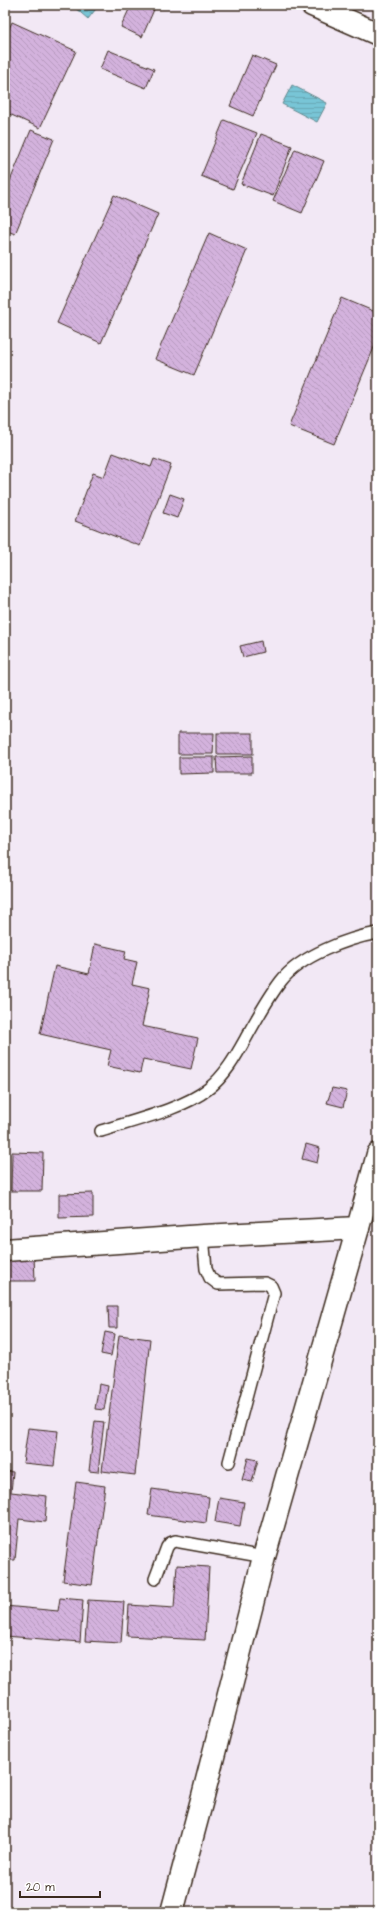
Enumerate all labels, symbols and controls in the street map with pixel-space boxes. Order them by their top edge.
scale bar [20,1873,100,1899]
text: 20 m [26,1879,55,1896]

